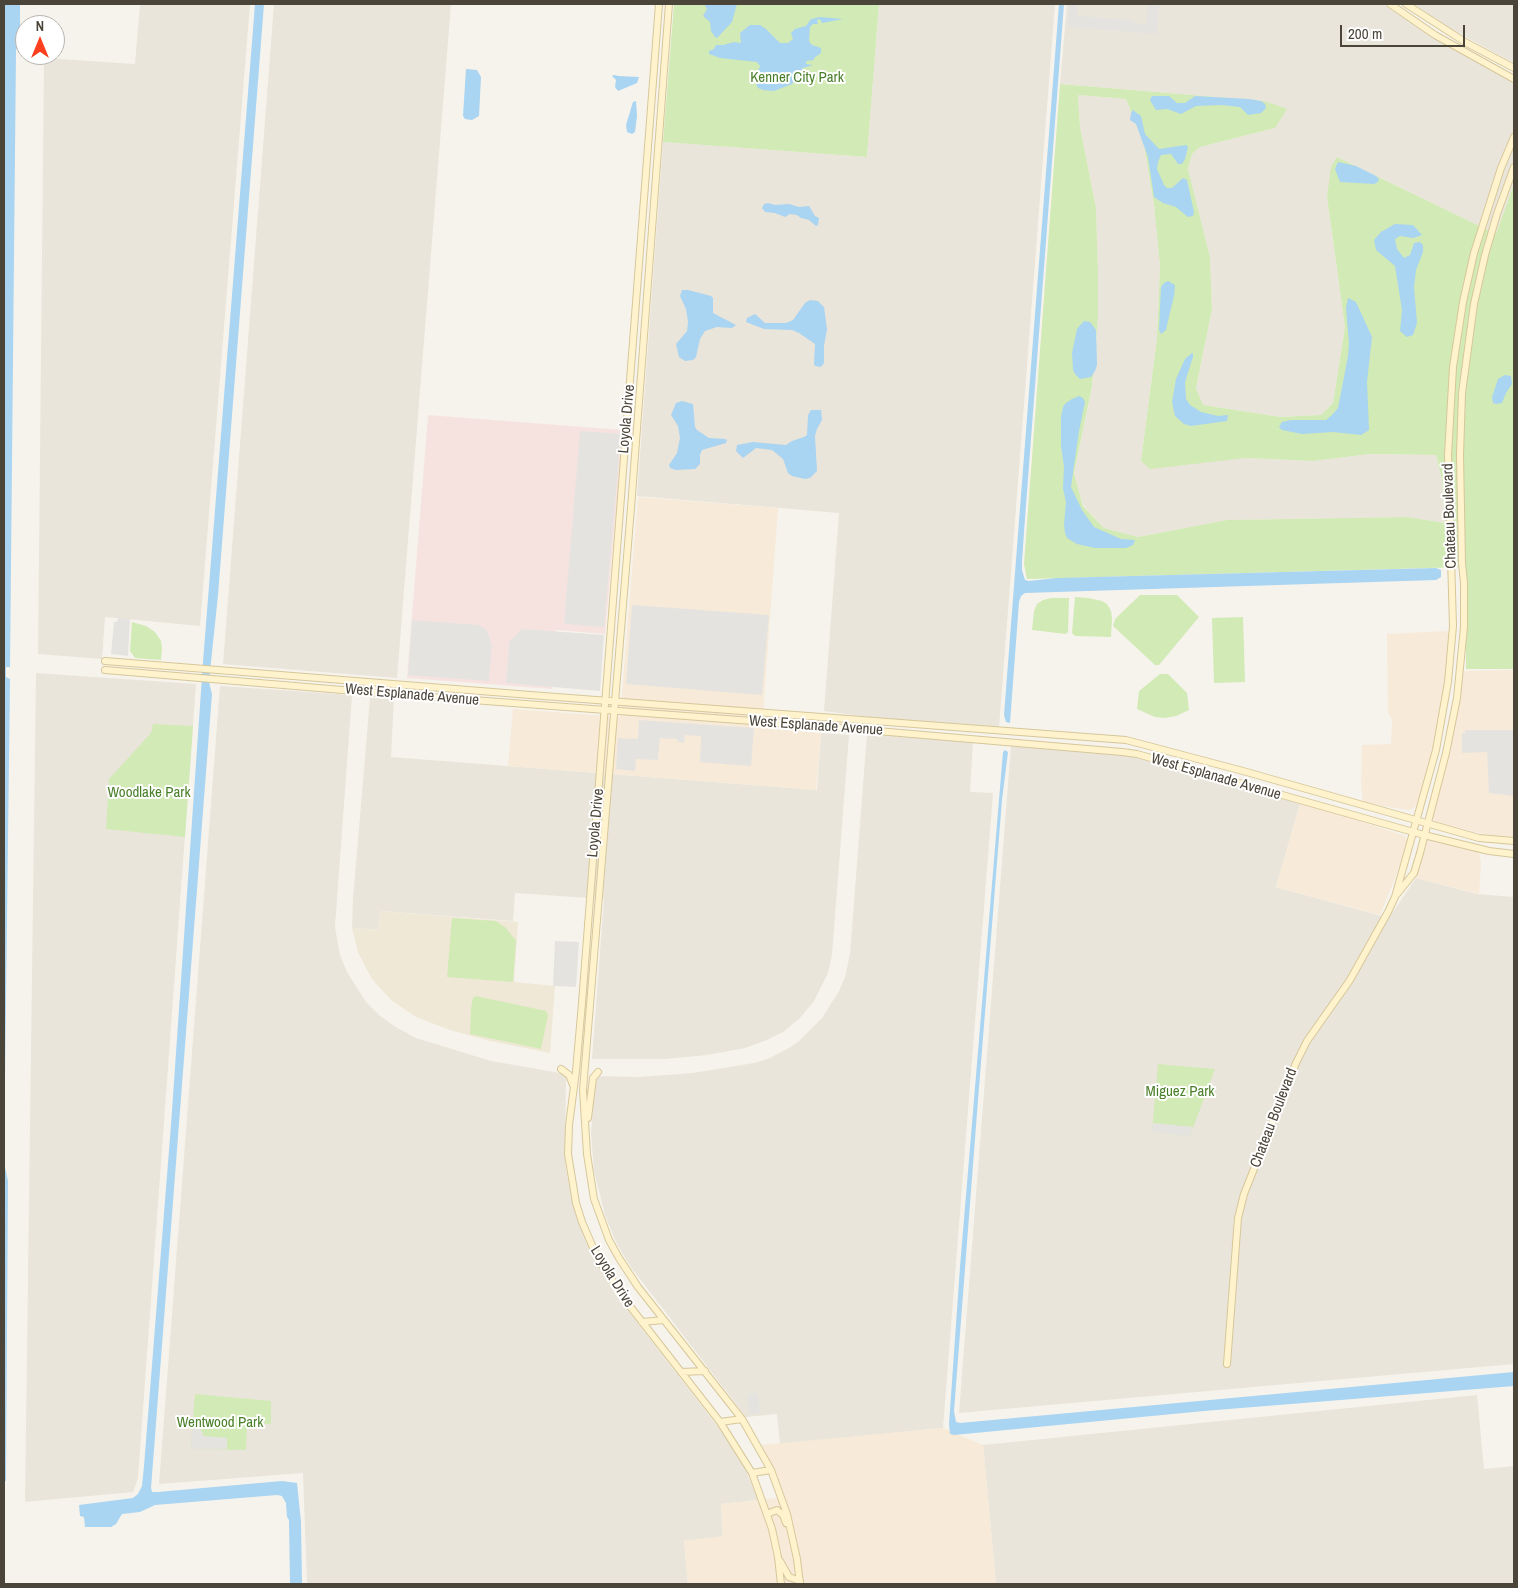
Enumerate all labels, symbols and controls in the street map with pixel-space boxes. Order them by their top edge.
north arrow [15,15,65,65]
scale bar [1343,15,1468,47]
text: N [36,17,44,35]
text: 200 m [1348,23,1382,44]
park label: Kenner City Park [750,69,844,87]
street label: Loyola Drive [615,384,639,454]
street label: Chateau Boulevard [1439,463,1461,569]
street label: West Esplanade Avenue [344,680,480,710]
street label: West Esplanade Avenue [748,712,884,740]
street label: West Esplanade Avenue [1149,750,1283,804]
park label: Woodlake Park [107,784,191,802]
street label: Loyola Drive [584,788,608,858]
street label: Chateau Boulevard [1247,1066,1301,1170]
park label: Miguez Park [1145,1083,1215,1101]
street label: Loyola Drive [586,1243,638,1311]
park label: Wentwood Park [177,1414,263,1432]

